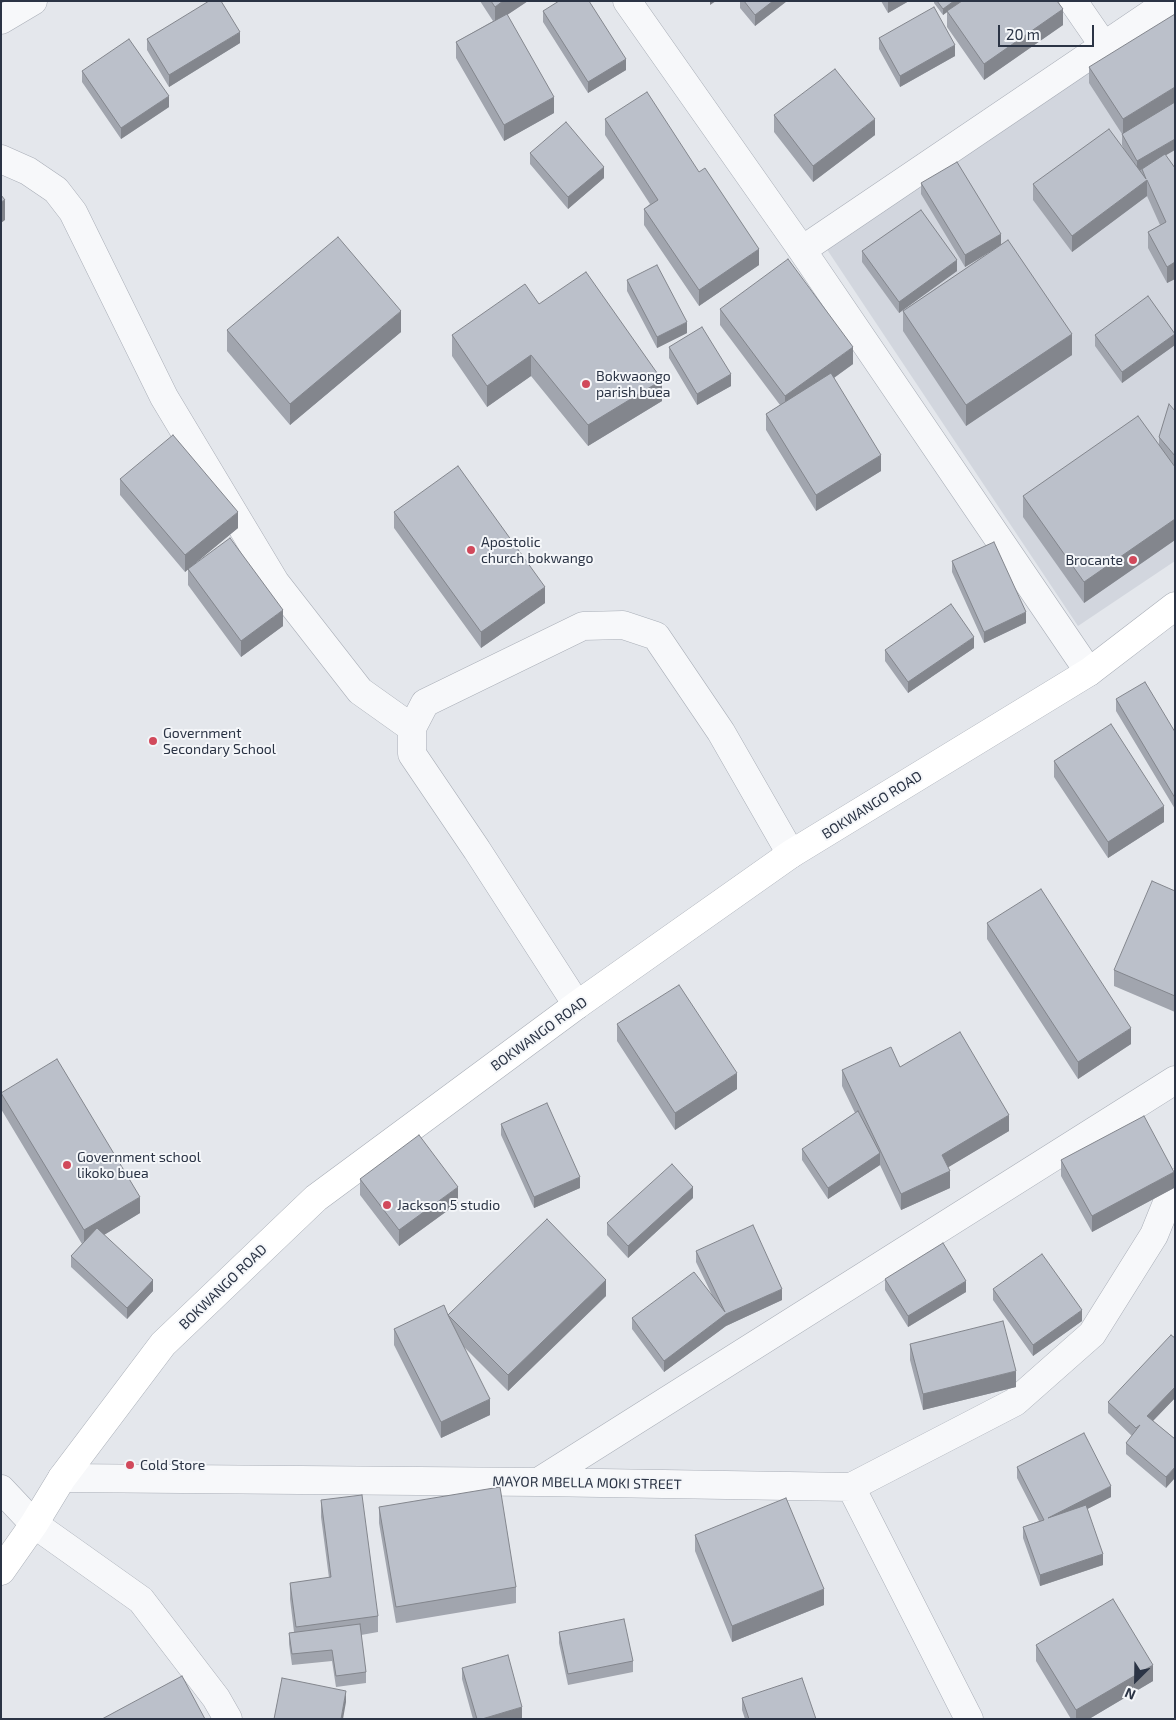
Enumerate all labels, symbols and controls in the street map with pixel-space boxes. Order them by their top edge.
scale bar [1001,15,1097,47]
text: 20 m [1006,25,1040,43]
place label: Bokwaongo parish buea [596,368,671,401]
marker: Bokwaongo parish buea [580,378,592,390]
place label: Apostolic church bokwango [481,534,594,566]
marker: Apostolic church bokwango [465,544,477,556]
place label: Brocante [1065,552,1123,568]
marker: Brocante [1127,554,1139,566]
place label: Government Secondary School [163,725,276,758]
marker: Government Secondary School [147,735,159,747]
street label: BOKWANGO ROAD [819,767,925,843]
street label: BOKWANGO ROAD [488,993,590,1075]
place label: Government school likoko buea [77,1149,201,1182]
marker: Government school likoko buea [61,1159,73,1171]
place label: Jackson 5 studio [397,1197,500,1213]
marker: Jackson 5 studio [381,1199,393,1211]
street label: BOKWANGO ROAD [176,1241,270,1333]
place label: Cold Store [140,1457,205,1473]
marker: Cold Store [124,1459,136,1471]
street label: MAYOR MBELLA MOKI STREET [492,1473,682,1493]
north arrow [1111,1655,1161,1705]
text: N [1122,1684,1138,1704]

